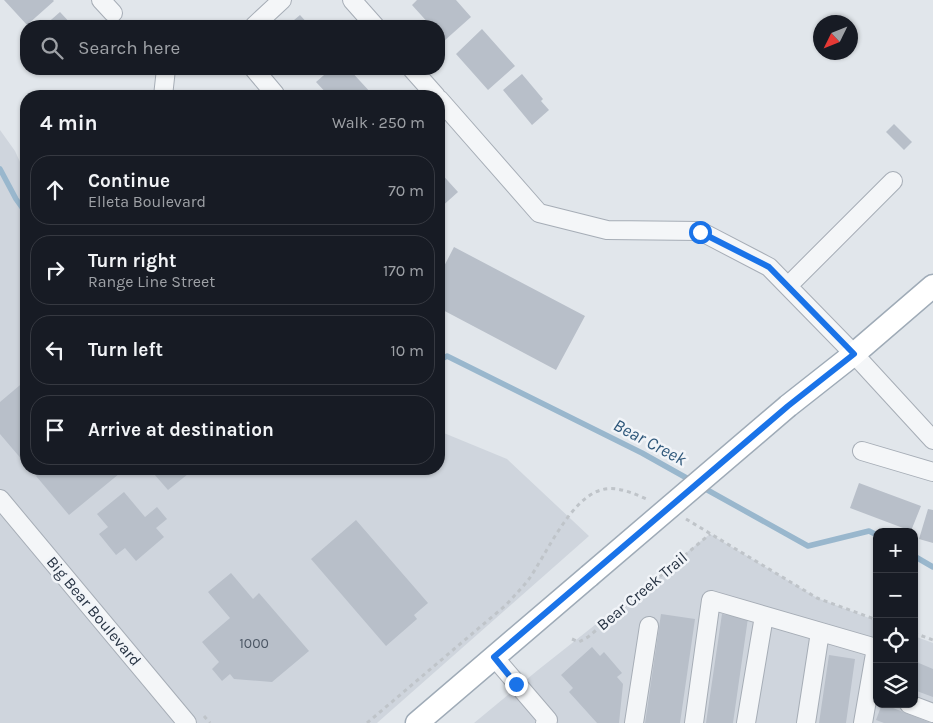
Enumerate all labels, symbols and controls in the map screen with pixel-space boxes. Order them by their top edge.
north arrow [813,15,858,60]
search box [20,20,445,75]
icon: search [38,34,66,62]
text: Search here [78,37,180,59]
text: 4 min [40,111,98,135]
text: Walk · 250 m [332,113,425,132]
text: Continue [88,170,170,192]
icon: ahead [41,176,69,204]
text: 70 m [388,181,424,200]
text: Elleta Boulevard [88,192,206,211]
route start [689,221,712,244]
text: Turn right [88,250,177,272]
icon: right [41,256,69,284]
text: 170 m [383,261,424,280]
text: Range Line Street [88,272,215,291]
icon: left [41,336,69,364]
text: Turn left [88,339,163,361]
text: 10 m [390,341,424,360]
water label: Bear Creek [610,414,691,471]
icon: arrive [41,416,69,444]
text: Arrive at destination [88,419,274,441]
map controls [873,528,918,708]
button: + [873,528,918,573]
street label: Bear Creek Trail [593,548,691,634]
street label: Big Bear Boulevard [43,552,145,670]
button: − [873,573,918,618]
button: locate [873,618,918,663]
house number: 1000 [239,635,269,652]
button: layers [873,663,918,708]
route end [505,673,528,696]

